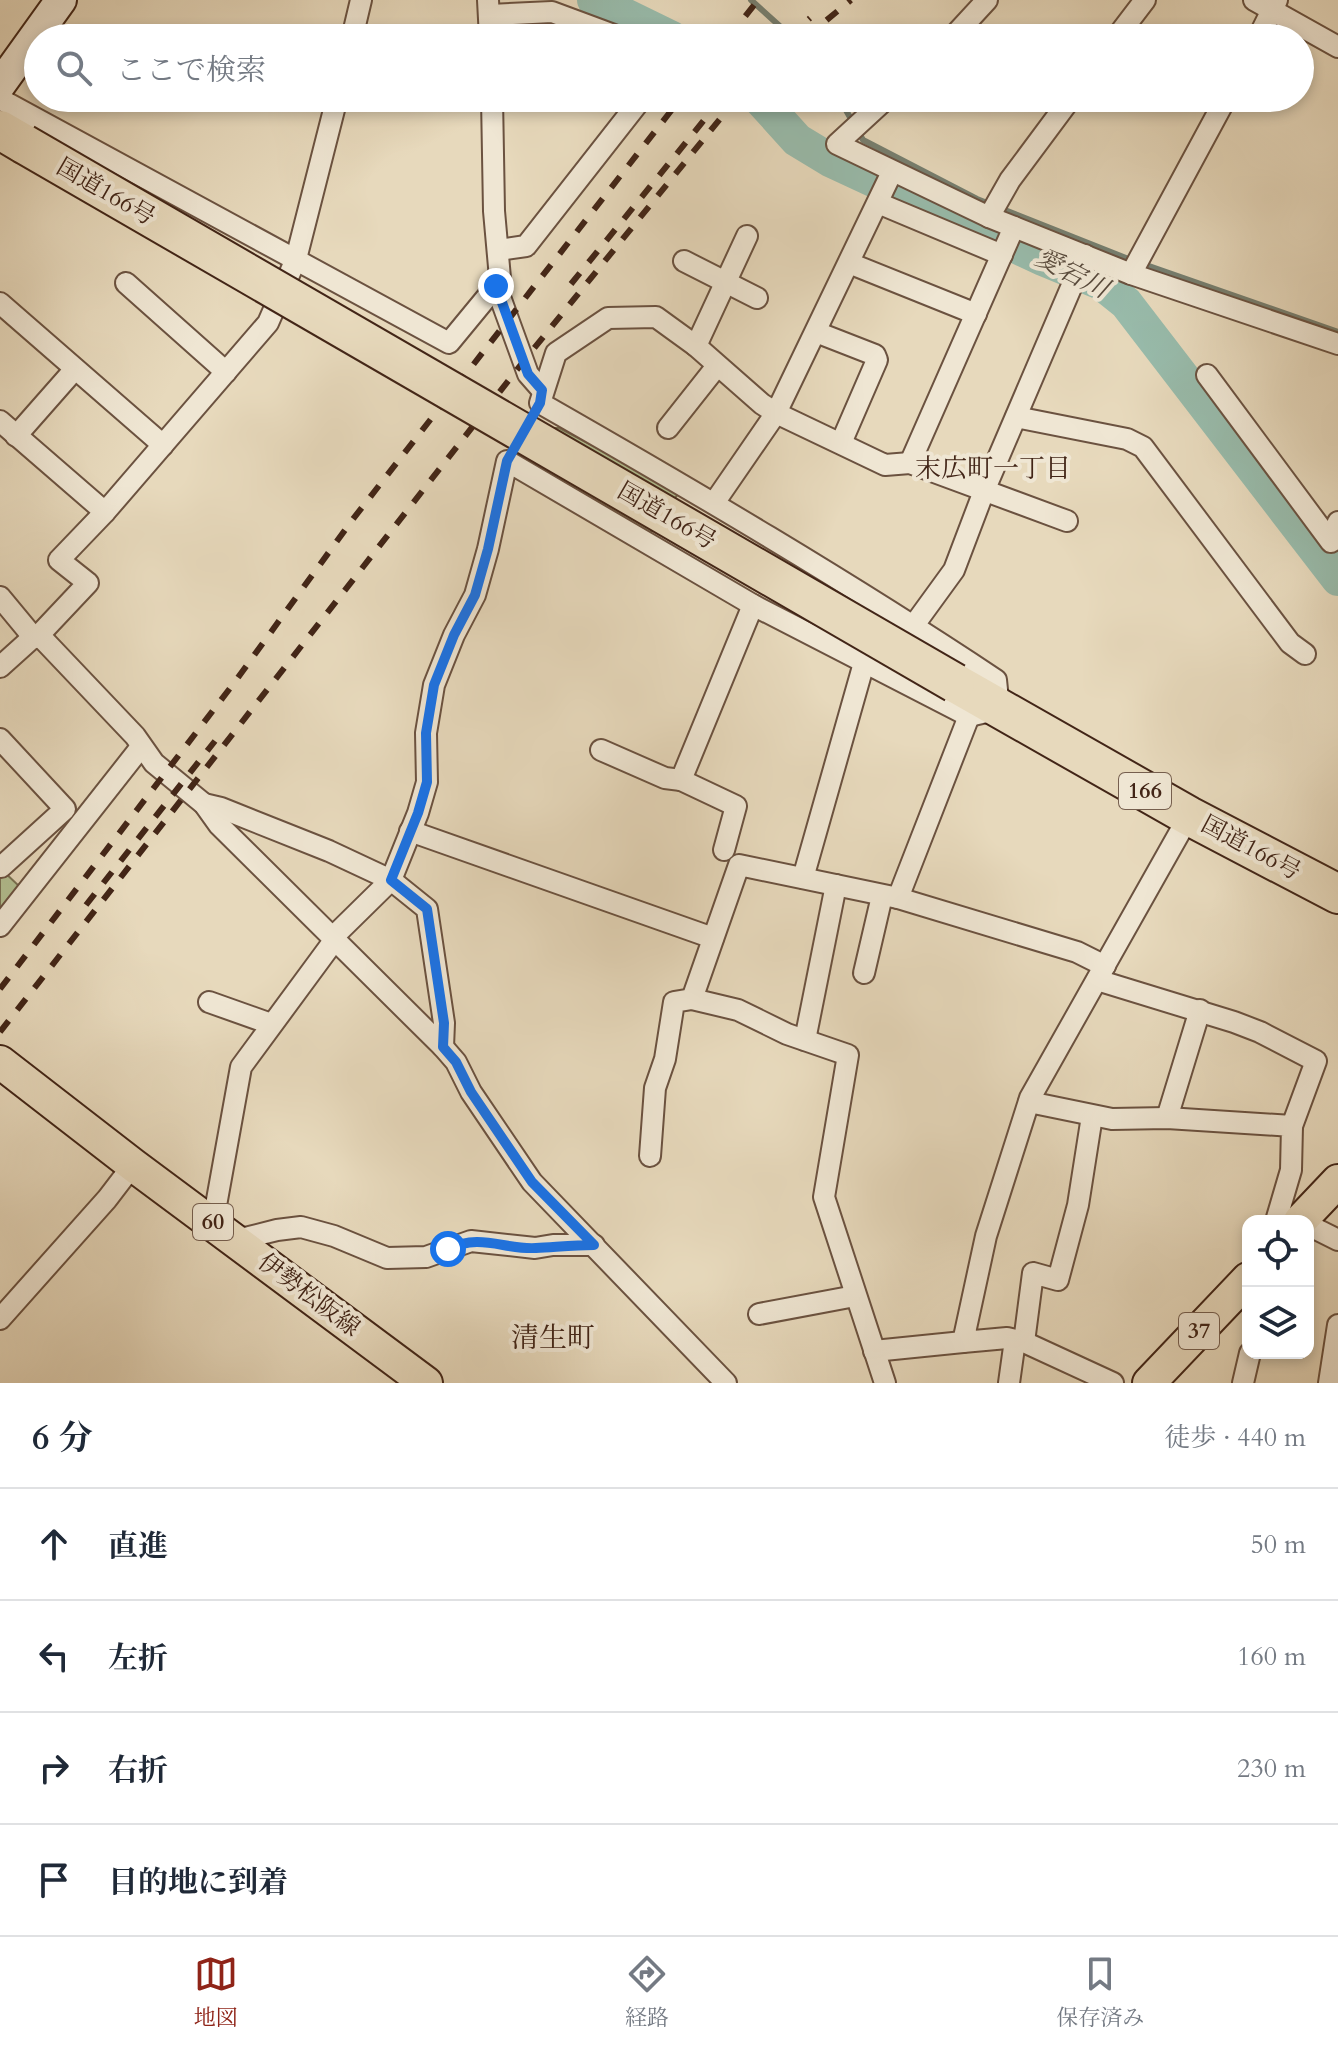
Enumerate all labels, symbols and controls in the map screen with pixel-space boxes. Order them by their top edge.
search box [24,24,1314,112]
icon: search [52,46,96,90]
text: ここで検索 [116,50,266,91]
street label: 国道166号 [51,150,161,234]
water label: 愛宕川 [1029,240,1117,308]
route end [478,268,514,304]
district label: 末広町一丁目 [915,451,1071,486]
street label: 国道166号 [612,474,722,558]
road number: 166 [1119,773,1171,809]
street label: 国道166号 [1195,808,1307,888]
road number: 60 [193,1204,233,1240]
map controls [1242,1215,1314,1359]
button: locate [1242,1215,1314,1287]
route start [430,1231,466,1267]
street label: 伊勢松阪線 [251,1246,367,1344]
button: layers [1242,1287,1314,1359]
road number: 37 [1179,1313,1219,1349]
district label: 清生町 [511,1319,595,1357]
text: 6 分 [32,1415,93,1461]
text: 徒歩 · 440 m [1165,1420,1306,1455]
icon: ahead [32,1522,76,1566]
text: 直進 [108,1526,168,1567]
text: 50 m [1250,1527,1306,1562]
icon: left [32,1634,76,1678]
text: 左折 [108,1638,168,1679]
text: 160 m [1237,1639,1306,1674]
icon: right [32,1746,76,1790]
text: 右折 [108,1750,168,1791]
text: 230 m [1237,1751,1306,1786]
icon: arrive [32,1858,76,1902]
text: 目的地に到着 [108,1862,288,1903]
tab: 地図 [194,1952,238,2033]
tab: 経路 [625,1952,669,2033]
tab: 保存済み [1056,1952,1144,2033]

